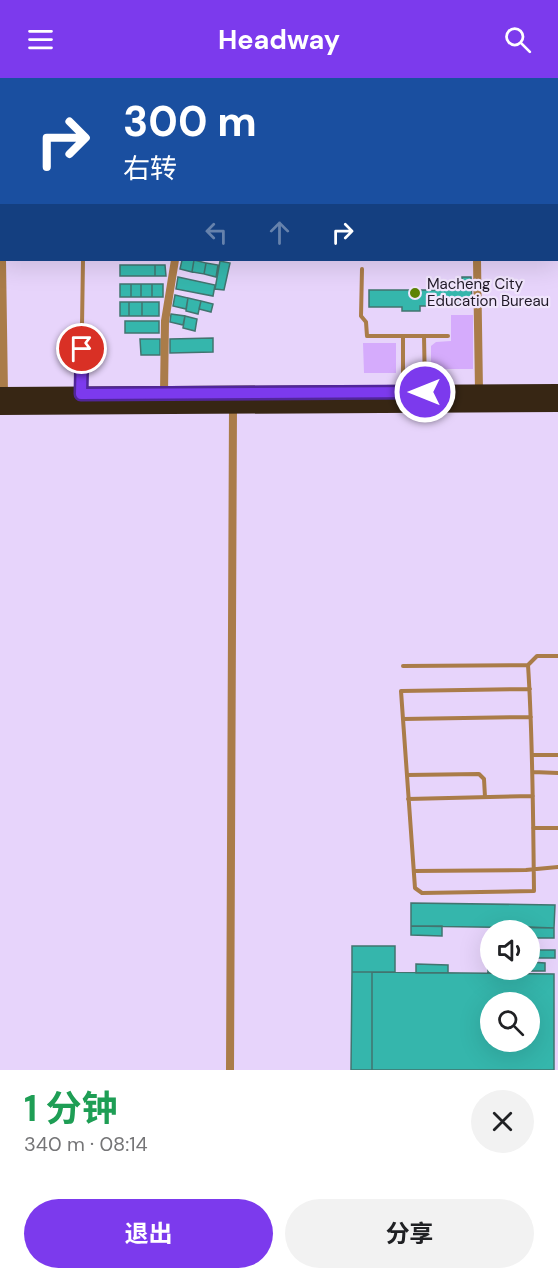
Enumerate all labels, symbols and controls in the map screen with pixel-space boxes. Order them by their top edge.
text: Headway [218,22,340,57]
icon: menu [24,23,57,56]
icon: search [501,23,534,56]
text: 300 m [123,94,257,149]
icon: right [24,102,102,180]
text: 右转 [123,151,177,186]
icon: left [200,216,233,249]
icon: ahead [263,216,296,249]
icon: right [326,216,359,249]
place label: Macheng City Education Bureau [427,274,549,311]
marker: Macheng City Education Bureau [408,286,422,300]
pin [56,323,107,374]
icon: arrive [65,332,98,365]
position arrow [393,360,457,424]
map controls [480,920,540,1052]
button: sound [480,920,540,980]
button: search [480,992,540,1052]
text: 1 分钟 [24,1085,118,1132]
button: close [471,1090,534,1153]
text: 340 m · 08:14 [24,1131,148,1157]
button: 退出 [24,1199,273,1268]
button: 分享 [285,1199,534,1268]

